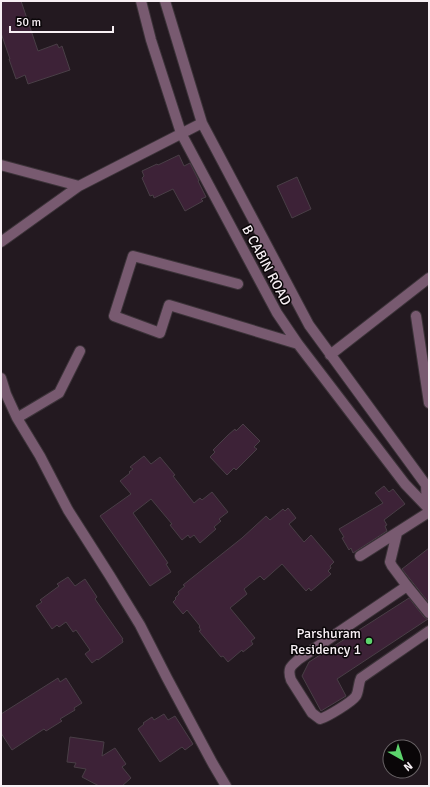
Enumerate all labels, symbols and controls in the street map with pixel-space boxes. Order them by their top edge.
scale bar [10,8,113,34]
text: 50 m [16,15,41,30]
street label: B CABIN ROAD [238,222,295,308]
place label: Parshuram Residency 1 [290,625,361,658]
marker: Parshuram Residency 1 [364,636,374,646]
north arrow [382,739,422,779]
text: N [401,759,415,774]

